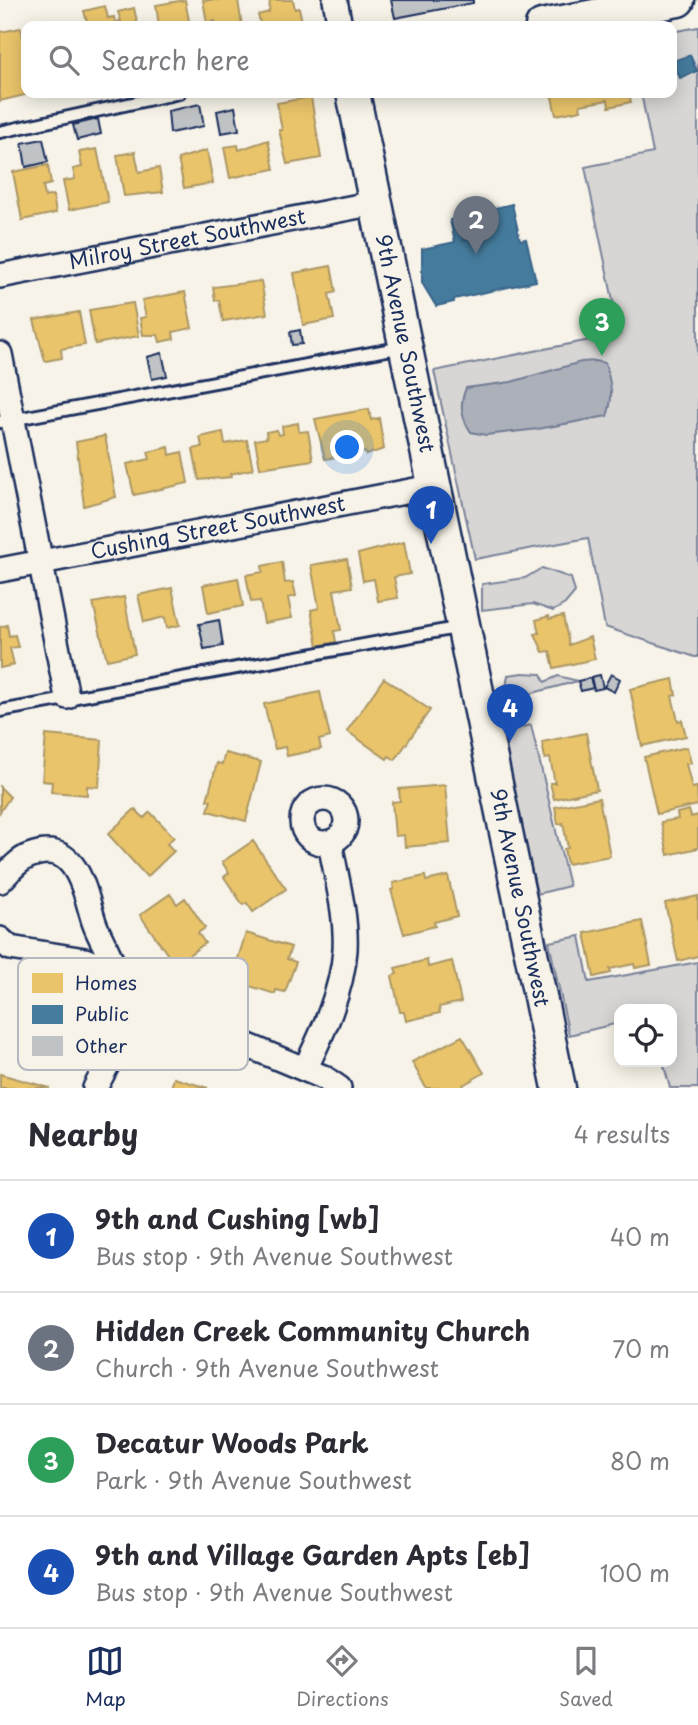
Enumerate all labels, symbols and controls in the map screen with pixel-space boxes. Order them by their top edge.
search box [21,21,677,98]
text: Search here [101,40,250,79]
icon: search [45,41,83,79]
pin: 2 [453,196,499,254]
street label: Milroy Street Southwest [66,199,308,276]
street label: 9th Avenue Southwest [369,231,445,455]
pin: 3 [579,298,625,356]
your location [330,430,364,464]
street label: Cushing Street Southwest [88,486,348,566]
pin: 1 [408,486,454,544]
pin: 4 [487,684,533,742]
street label: 9th Avenue Southwest [483,786,560,1010]
legend [18,958,248,1070]
text: Homes [75,968,137,996]
text: Public [75,999,129,1027]
map controls [614,1004,677,1067]
button: locate [614,1004,677,1067]
text: Other [75,1031,127,1059]
text: Nearby [28,1111,138,1156]
text: 4 results [574,1116,670,1151]
text: 9th and Cushing [wb] [95,1199,379,1238]
text: 1 [46,1219,57,1254]
text: 40 m [610,1219,670,1254]
text: Bus stop · 9th Avenue Southwest [95,1238,453,1273]
text: Hidden Creek Community Church [95,1311,530,1350]
text: 2 [43,1331,59,1366]
text: 70 m [612,1331,670,1366]
text: Church · 9th Avenue Southwest [95,1350,439,1385]
text: Decatur Woods Park [95,1423,369,1462]
text: 3 [43,1443,59,1478]
text: 80 m [610,1443,670,1478]
text: Park · 9th Avenue Southwest [95,1462,412,1497]
text: 9th and Village Garden Apts [eb] [95,1535,530,1574]
text: 4 [43,1555,59,1590]
text: 100 m [600,1555,670,1590]
text: Bus stop · 9th Avenue Southwest [95,1574,453,1609]
tab: Map [85,1642,126,1712]
tab: Directions [296,1642,389,1712]
tab: Saved [559,1642,613,1712]

